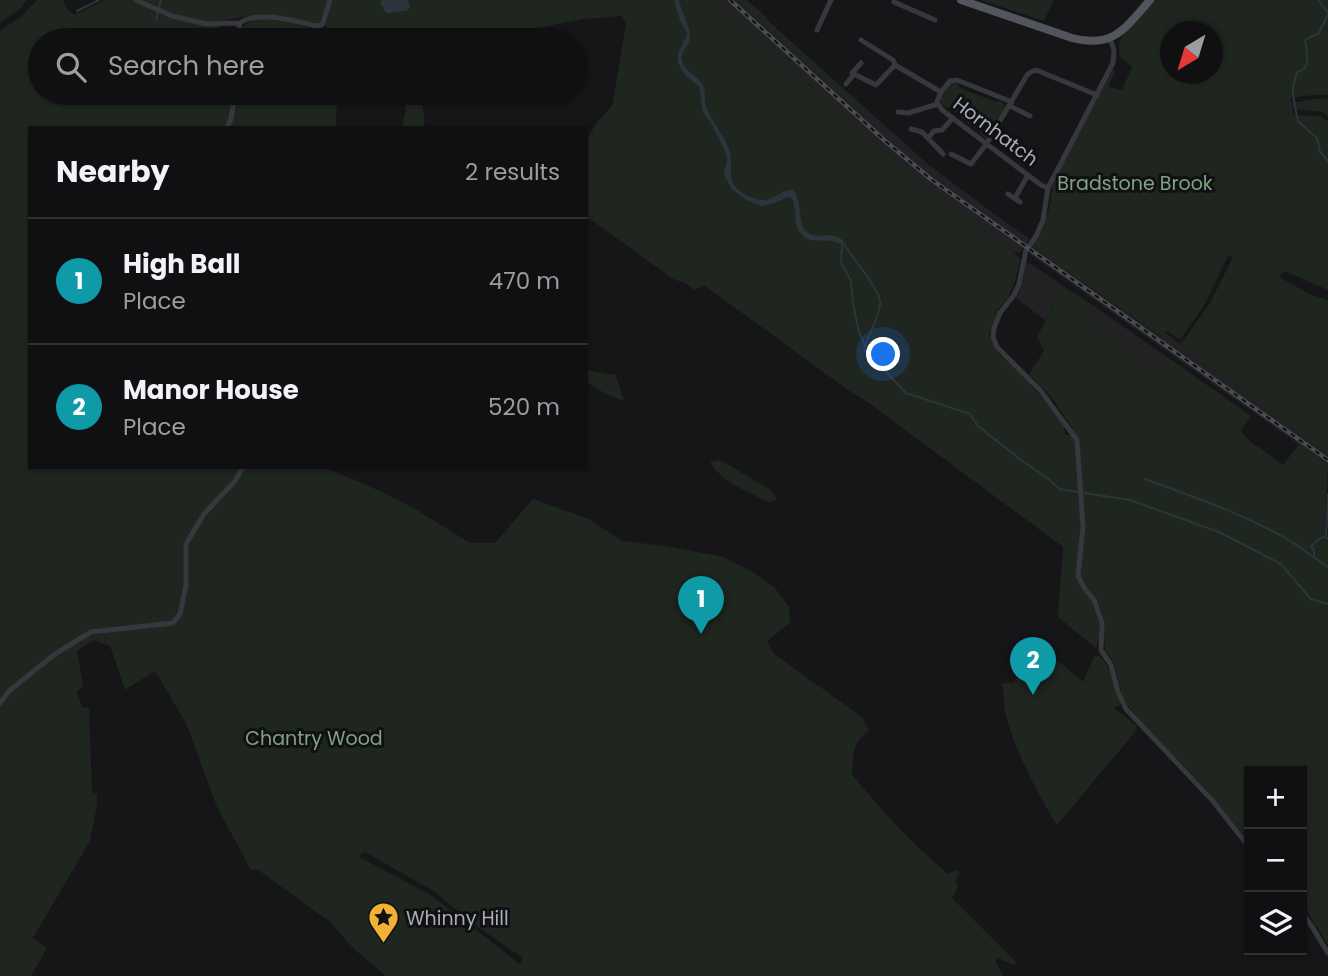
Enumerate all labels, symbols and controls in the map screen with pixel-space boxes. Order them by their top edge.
north arrow [1160,21,1223,84]
search box [28,28,588,105]
icon: search [52,48,90,86]
text: Search here [108,48,265,84]
street label: Hornhatch [948,90,1044,172]
text: Nearby [56,150,170,193]
text: 2 results [465,156,560,188]
park label: Bradstone Brook [1057,170,1213,197]
text: High Ball [123,246,241,282]
text: 1 [75,265,83,297]
text: 470 m [489,265,560,297]
text: Place [123,285,186,317]
your location [866,337,900,371]
text: Manor House [123,372,299,408]
text: 2 [72,391,86,423]
text: 520 m [488,391,560,423]
text: Place [123,411,186,443]
pin: 1 [678,576,724,634]
pin: 2 [1010,637,1056,695]
park label: Chantry Wood [245,725,383,752]
map controls [1244,766,1307,955]
button: + [1244,766,1307,829]
button: − [1244,829,1307,892]
button: layers [1244,892,1307,955]
place icon: Whinny Hill [366,901,400,945]
place label: Whinny Hill [406,905,509,932]

